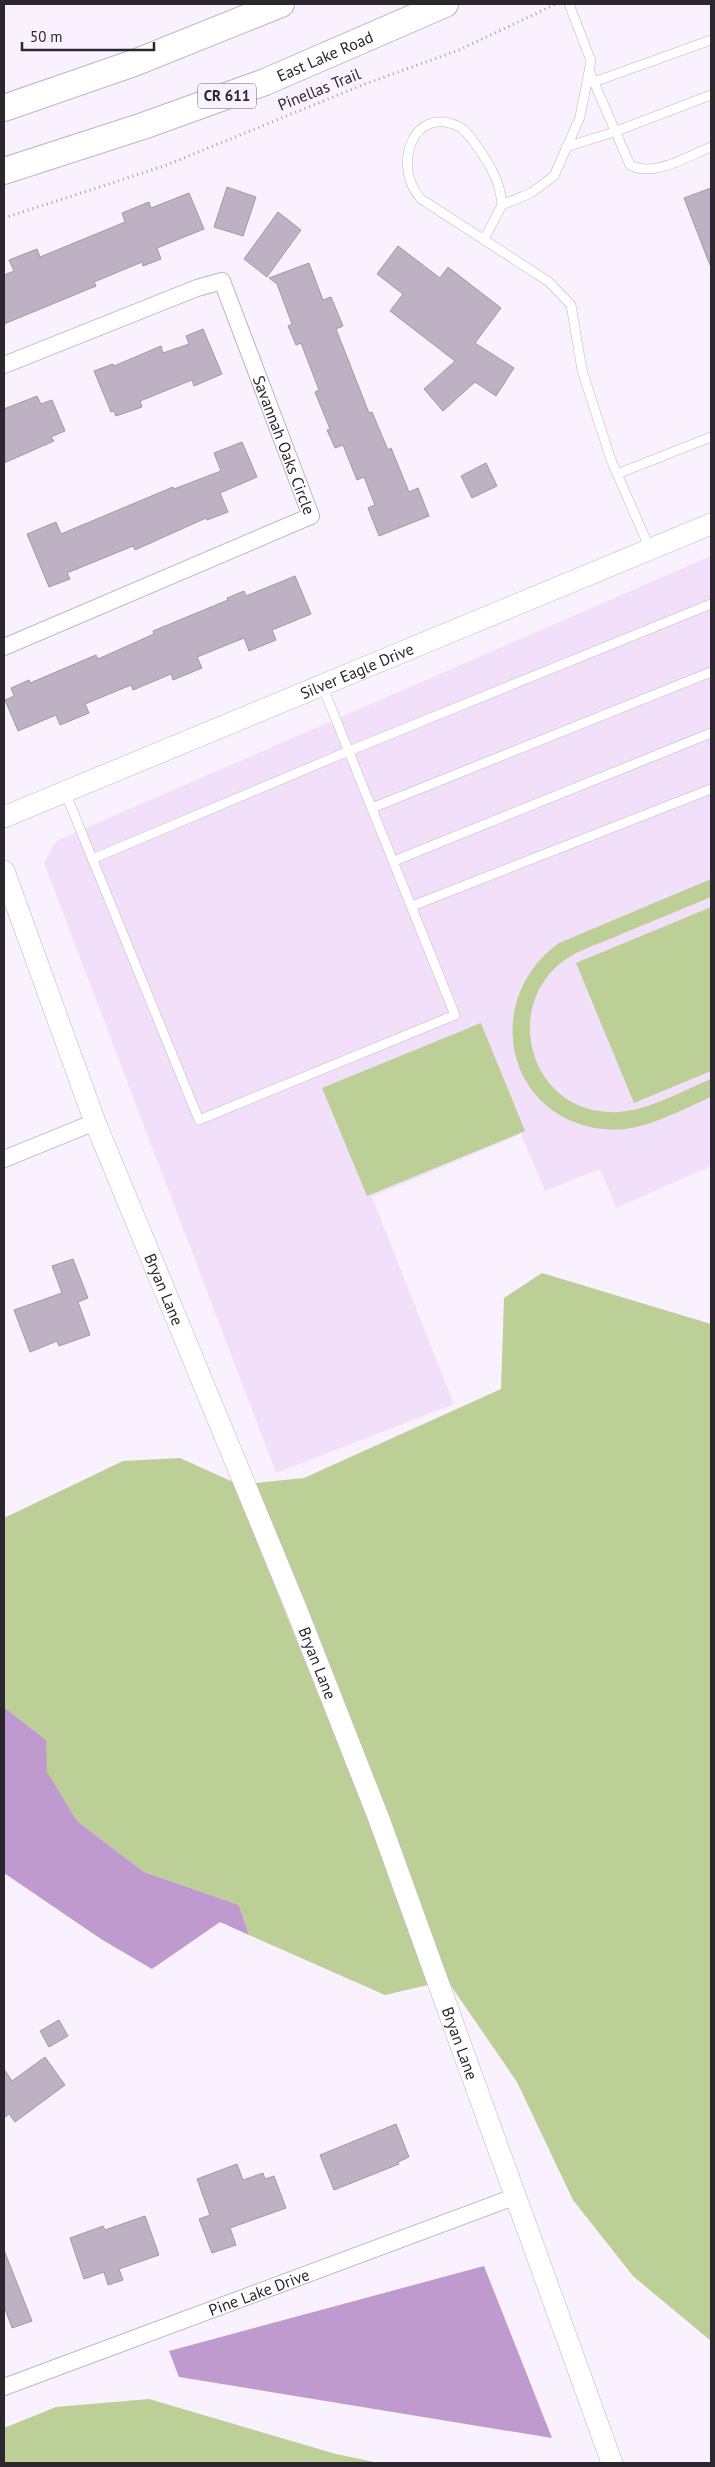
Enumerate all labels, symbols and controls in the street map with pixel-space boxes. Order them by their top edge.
scale bar [22,20,155,52]
street label: East Lake Road [274,26,376,86]
text: 50 m [30,27,63,46]
street label: Pinellas Trail [275,63,364,115]
road number: CR 611 [198,84,256,108]
street label: Savannah Oaks Circle [249,373,319,517]
street label: Silver Eagle Drive [297,638,417,703]
street label: Bryan Lane [140,1250,188,1328]
street label: Bryan Lane [294,1624,341,1702]
street label: Bryan Lane [438,2004,482,2082]
street label: Pine Lake Drive [206,2264,312,2320]

